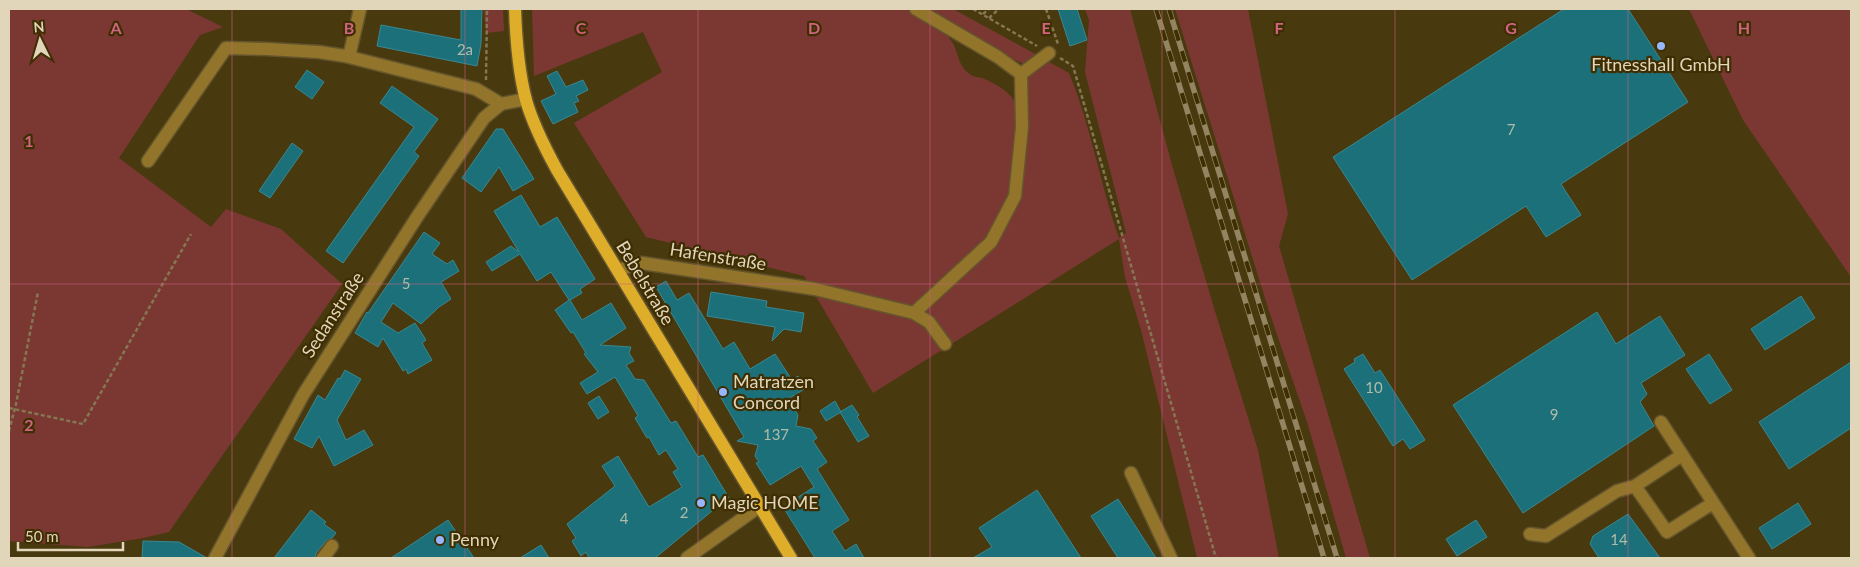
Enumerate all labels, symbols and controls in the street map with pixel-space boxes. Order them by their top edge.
north arrow [15,15,65,65]
text: N [33,18,45,35]
text: A [109,18,122,37]
text: B [344,18,354,37]
text: C [576,18,587,37]
text: D [808,18,820,37]
text: E [1041,18,1051,37]
text: F [1274,18,1284,37]
text: G [1505,18,1517,37]
text: H [1738,18,1750,37]
house number: 2a [457,40,473,58]
marker: Fitnesshall GmbH [1655,40,1667,52]
place label: Fitnesshall GmbH [1591,53,1731,75]
house number: 7 [1507,120,1516,138]
text: 1 [24,131,34,150]
street label: Bebelstraße [612,236,680,329]
street label: Hafenstraße [668,238,768,274]
street label: Sedanstraße [296,267,368,361]
house number: 5 [402,274,410,292]
place label: Matratzen Concord [733,370,814,413]
house number: 10 [1365,378,1383,396]
marker: Matratzen Concord [717,386,729,398]
house number: 9 [1550,405,1558,423]
text: 2 [24,415,34,434]
house number: 137 [763,425,789,443]
place label: Magic HOME [711,491,819,513]
marker: Magic HOME [695,497,707,509]
house number: 2 [680,503,688,521]
house number: 4 [620,509,629,527]
scale bar [18,520,122,552]
text: 50 m [25,527,59,545]
place label: Penny [450,528,500,550]
house number: 14 [1610,530,1628,548]
marker: Penny [434,534,446,546]

